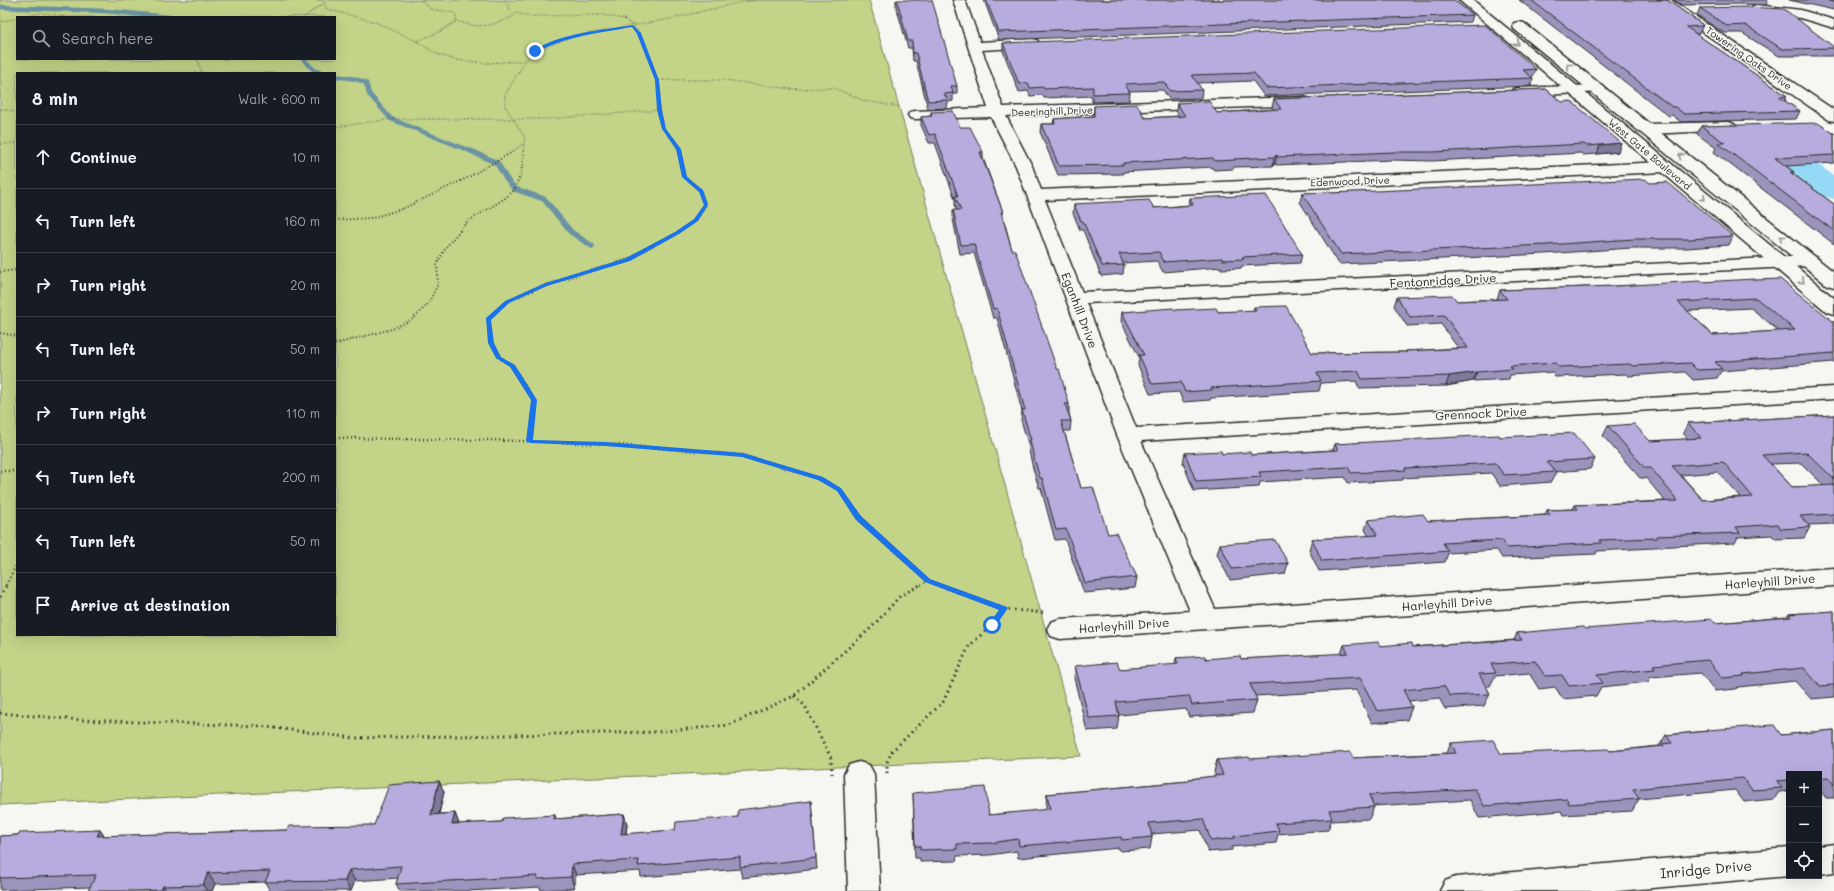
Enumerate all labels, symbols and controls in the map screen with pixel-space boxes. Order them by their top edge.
search box [16,16,336,60]
street label: Towering Oaks Drive [1703,23,1795,93]
icon: search [30,27,52,49]
text: Search here [62,28,153,48]
one-way arrow [1512,39,1519,46]
route end [526,42,544,60]
one-way arrow [1567,63,1574,70]
text: 8 min [32,87,78,109]
text: Walk · 600 m [238,90,320,107]
street label: Deeringhill Drive [1011,103,1093,119]
street label: West Gate Boulevard [1606,115,1694,193]
icon: ahead [32,146,54,168]
text: Continue [70,147,137,167]
text: 10 m [292,148,320,165]
one-way arrow [1679,154,1686,161]
street label: Edenwood Drive [1310,173,1390,189]
one-way arrow [1698,194,1705,201]
icon: left [32,210,54,232]
text: Turn left [70,211,135,231]
text: 160 m [284,212,320,229]
one-way arrow [1779,236,1787,243]
street label: Fentonridge Drive [1389,269,1497,291]
street label: Eganhill Drive [1058,270,1102,350]
icon: right [32,274,54,296]
text: Turn right [70,275,147,295]
text: 20 m [290,276,320,293]
one-way arrow [1798,277,1805,284]
icon: left [32,338,54,360]
text: Turn left [70,339,135,359]
text: 50 m [290,340,320,357]
icon: right [32,402,54,424]
text: Turn right [70,403,147,423]
street label: Grennock Drive [1435,403,1527,423]
text: 110 m [286,404,320,421]
icon: left [32,466,54,488]
text: Turn left [70,467,135,487]
text: 200 m [282,468,320,485]
icon: left [32,530,54,552]
text: Turn left [70,531,135,551]
text: 50 m [290,532,320,549]
street label: Harleyhill Drive [1724,570,1816,592]
street label: Harleyhill Drive [1401,592,1493,614]
icon: arrive [32,594,54,616]
text: Arrive at destination [70,595,230,615]
street label: Harleyhill Drive [1078,614,1170,636]
route start [983,616,1001,634]
map controls [1786,771,1822,879]
button: + [1786,771,1822,807]
button: − [1786,807,1822,843]
button: locate [1786,843,1822,879]
street label: Inridge Drive [1659,856,1753,882]

